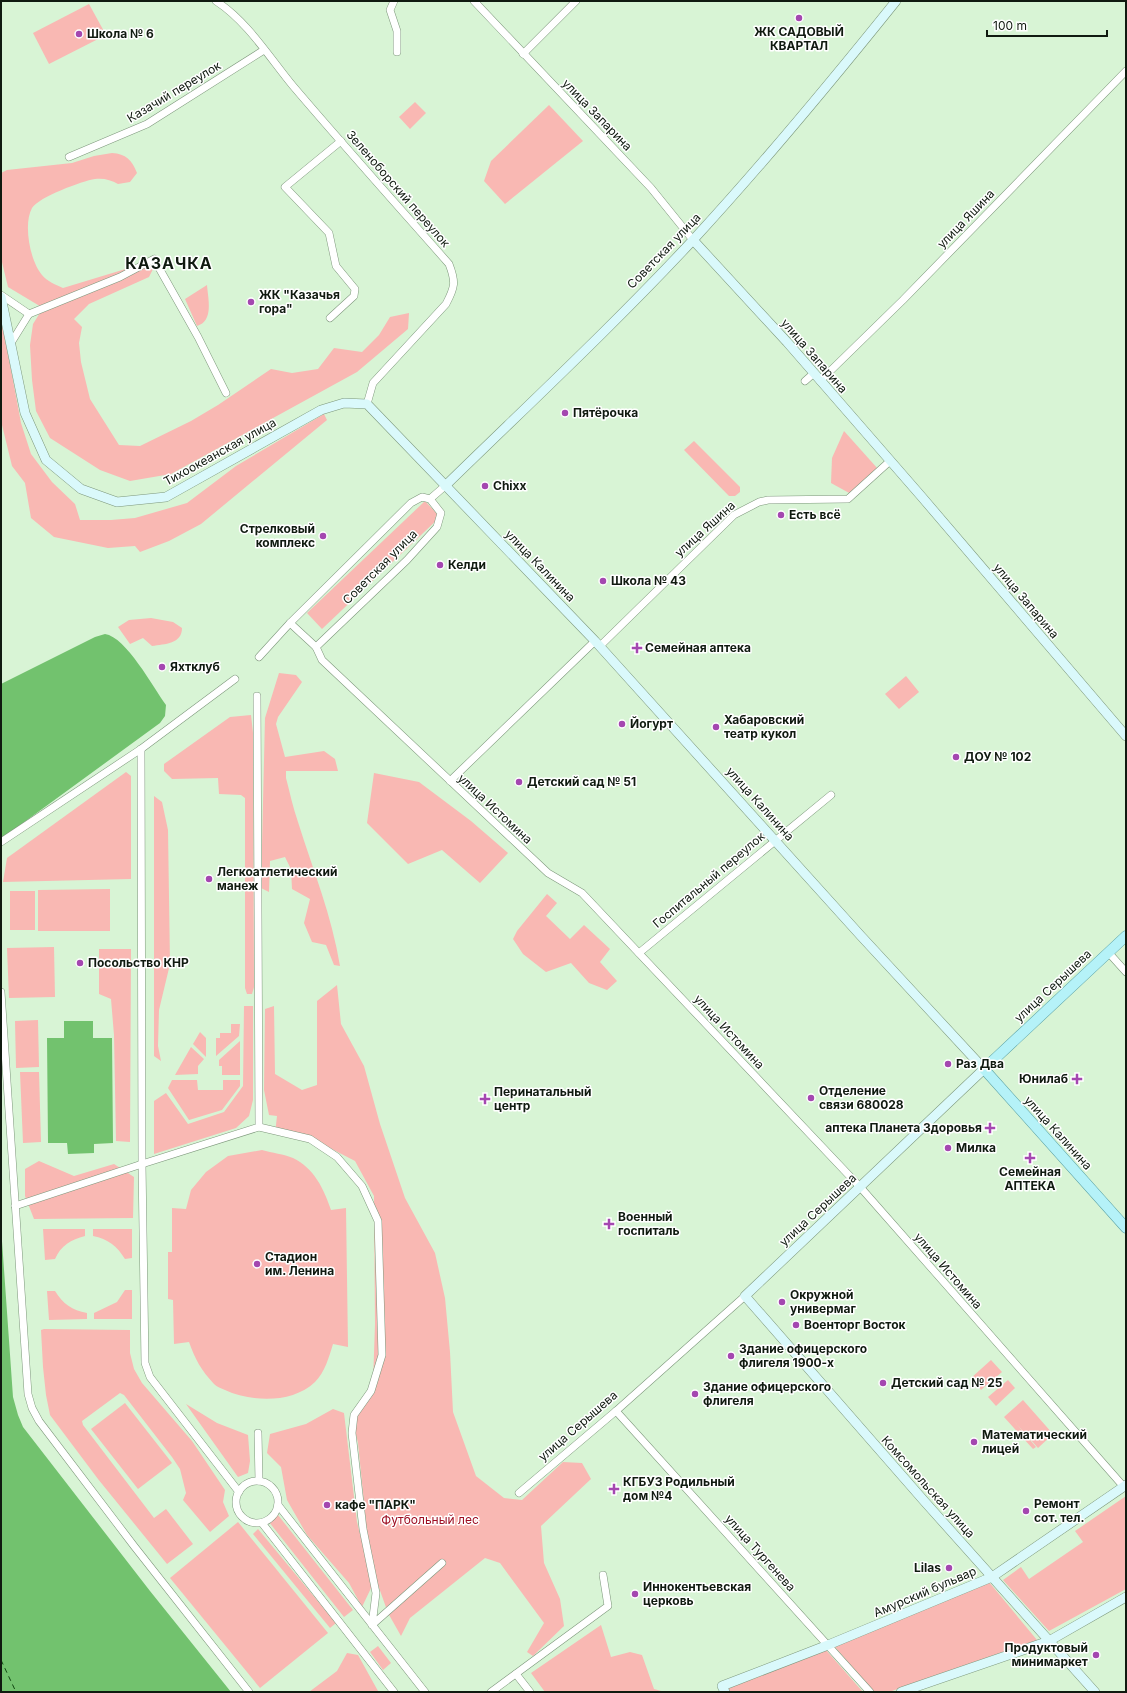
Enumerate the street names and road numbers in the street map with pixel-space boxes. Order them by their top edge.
street label: Казачий переулок [124,57,224,126]
street label: улица Запарина [559,76,635,154]
street label: Зеленоборский переулок [343,127,454,251]
street label: улица Яшина [934,186,997,251]
street label: Советская улица [624,210,704,292]
street label: улица Запарина [778,315,851,396]
street label: Тихоокеанская улица [161,414,279,489]
street label: улица Яшина [671,498,738,560]
street label: Советская улица [339,526,420,607]
street label: улица Калинина [502,527,579,605]
street label: улица Запарина [991,560,1062,641]
street label: улица Калинина [723,764,797,844]
street label: улица Истомина [455,770,536,847]
street label: Госпитальный переулок [650,828,768,931]
street label: улица Серышева [1011,946,1094,1025]
street label: улица Истомина [691,991,768,1072]
street label: улица Калинина [1021,1093,1095,1173]
street label: улица Серышева [776,1170,859,1249]
street label: улица Истомина [911,1229,986,1312]
street label: улица Серышева [535,1387,620,1464]
street label: Комсомольская улица [879,1432,978,1541]
street label: улица Тургенева [722,1511,799,1594]
street label: Амурский бульвар [871,1563,979,1620]

